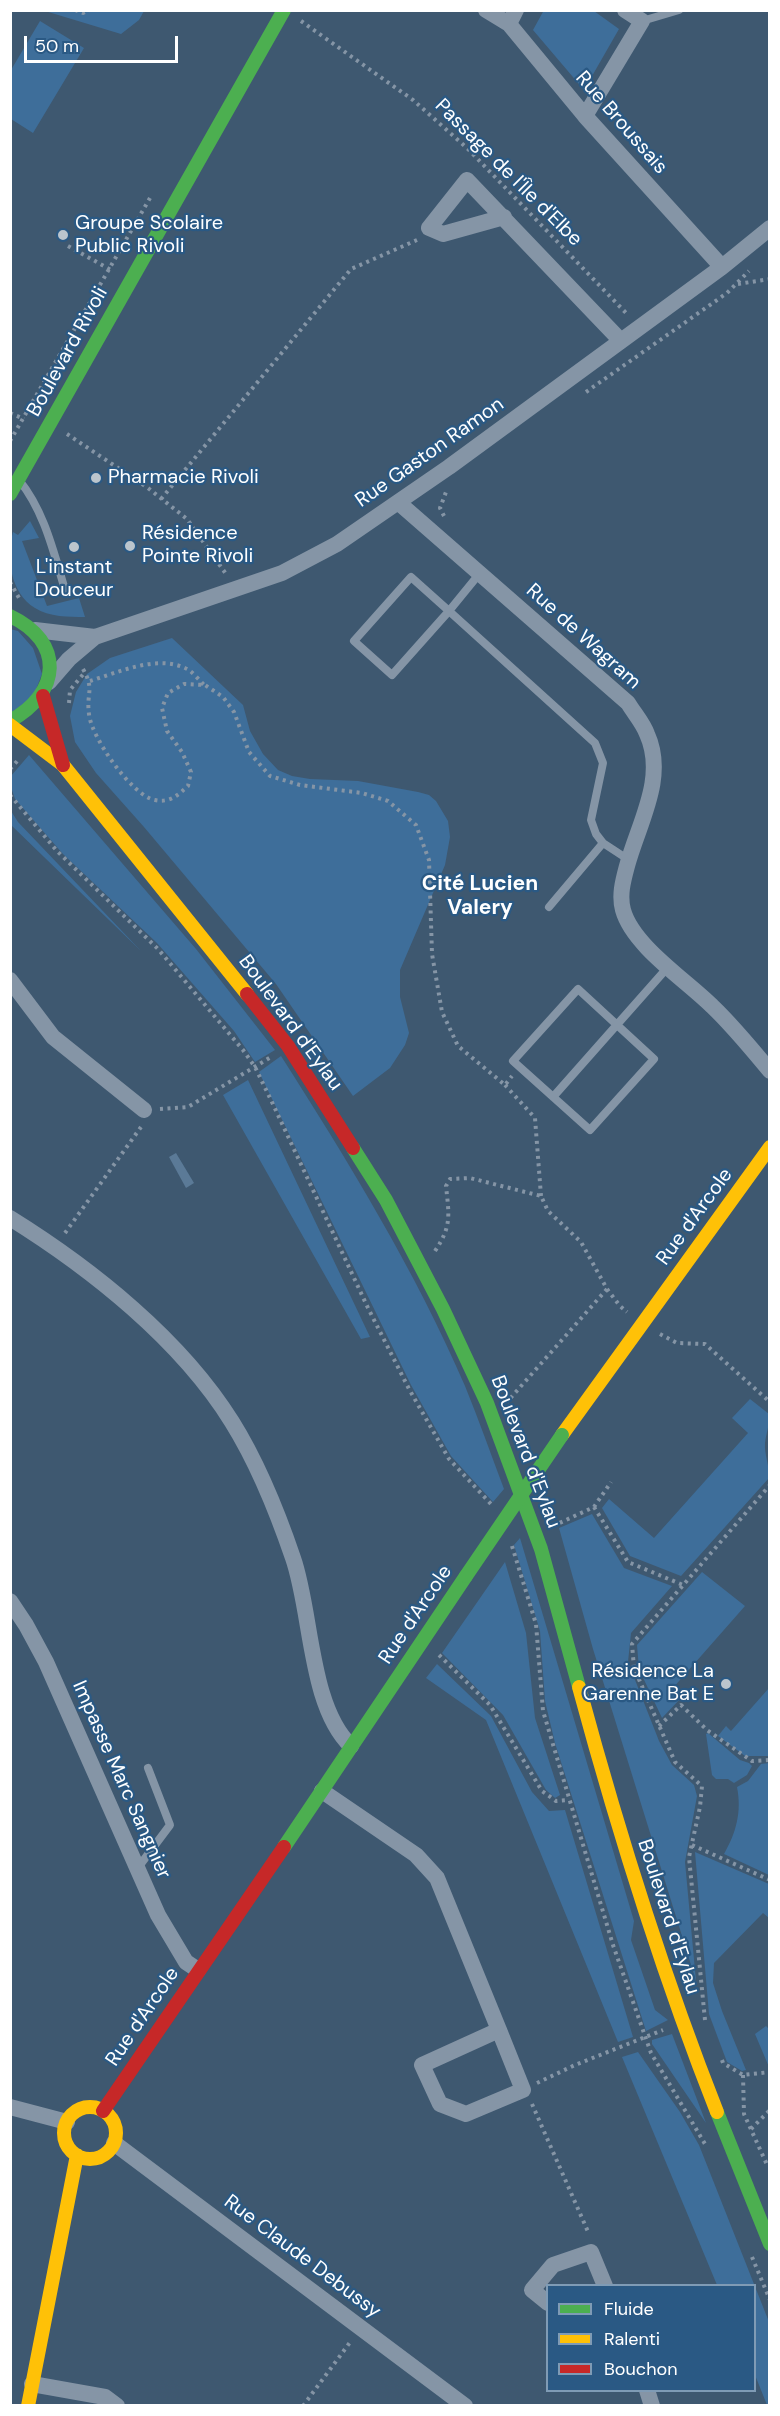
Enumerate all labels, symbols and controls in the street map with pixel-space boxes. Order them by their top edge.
scale bar [27,24,182,62]
text: 50 m [35,34,79,58]
street label: Rue Broussais [570,67,672,179]
street label: Passage de l'Île d'Elbe [429,94,587,252]
place label: Groupe Scolaire Public Rivoli [75,212,223,259]
marker: Groupe Scolaire Public Rivoli [56,228,70,242]
street label: Boulevard Rivoli [22,283,114,421]
street label: Rue Gaston Ramon [351,393,509,513]
place label: Pharmacie Rivoli [108,466,259,490]
marker: Pharmacie Rivoli [89,471,103,485]
place label: Résidence Pointe Rivoli [142,522,253,569]
marker: Résidence Pointe Rivoli [123,539,137,553]
marker: L'instant Douceur [67,540,81,554]
place label: L'instant Douceur [35,556,113,603]
street label: Rue de Wagram [521,579,645,695]
district label: Cité Lucien Valery [422,871,538,921]
street label: Boulevard d'Eylau [233,951,347,1095]
street label: Rue d'Arcole [652,1164,738,1270]
street label: Boulevard d'Eylau [485,1372,565,1532]
street label: Rue d'Arcole [374,1561,458,1669]
place label: Résidence La Garenne Bat E [583,1660,714,1707]
street label: Impasse Marc Sangnier [66,1677,176,1883]
marker: Résidence La Garenne Bat E [719,1677,733,1691]
street label: Boulevard d'Eylau [632,1836,704,1998]
street label: Rue d'Arcole [101,1963,185,2071]
street label: Rue Claude Debussy [219,2190,385,2324]
legend [546,2284,756,2392]
text: Fluide [604,2297,654,2321]
text: Ralenti [604,2327,660,2351]
text: Bouchon [604,2357,678,2381]

